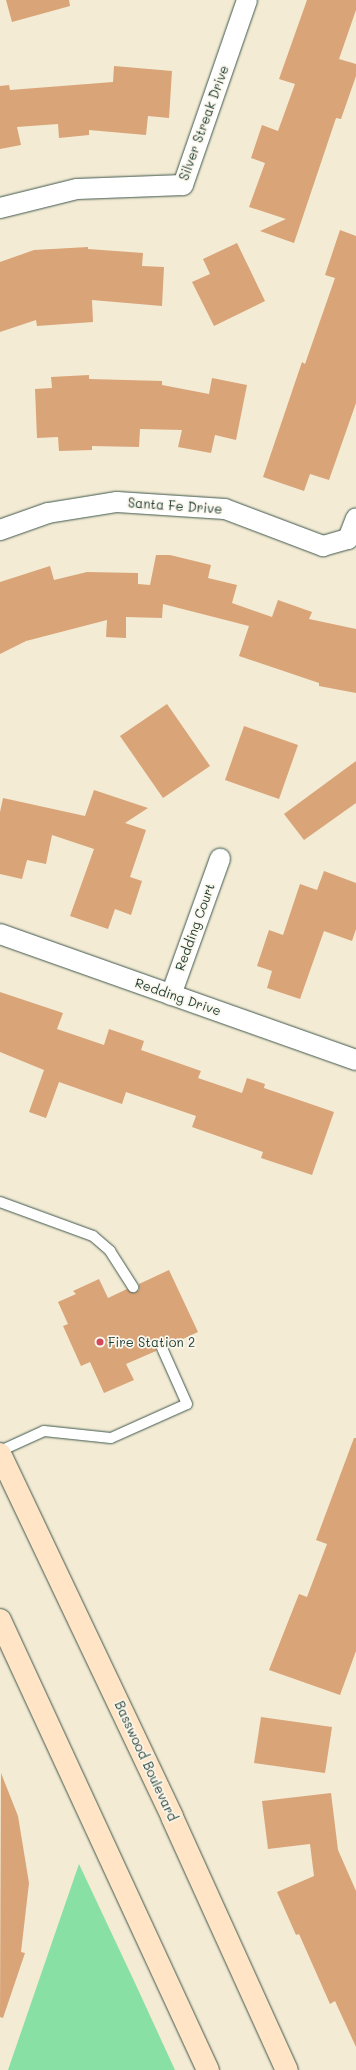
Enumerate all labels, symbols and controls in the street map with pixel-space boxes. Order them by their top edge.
street label: Silver Streak Drive [176,63,232,183]
street label: Santa Fe Drive [127,495,223,517]
street label: Redding Court [172,881,218,973]
street label: Redding Drive [133,975,223,1019]
place label: Fire Station 2 [108,1334,195,1350]
marker: Fire Station 2 [95,1337,105,1347]
street label: Basswood Boulevard [111,1698,181,1824]

